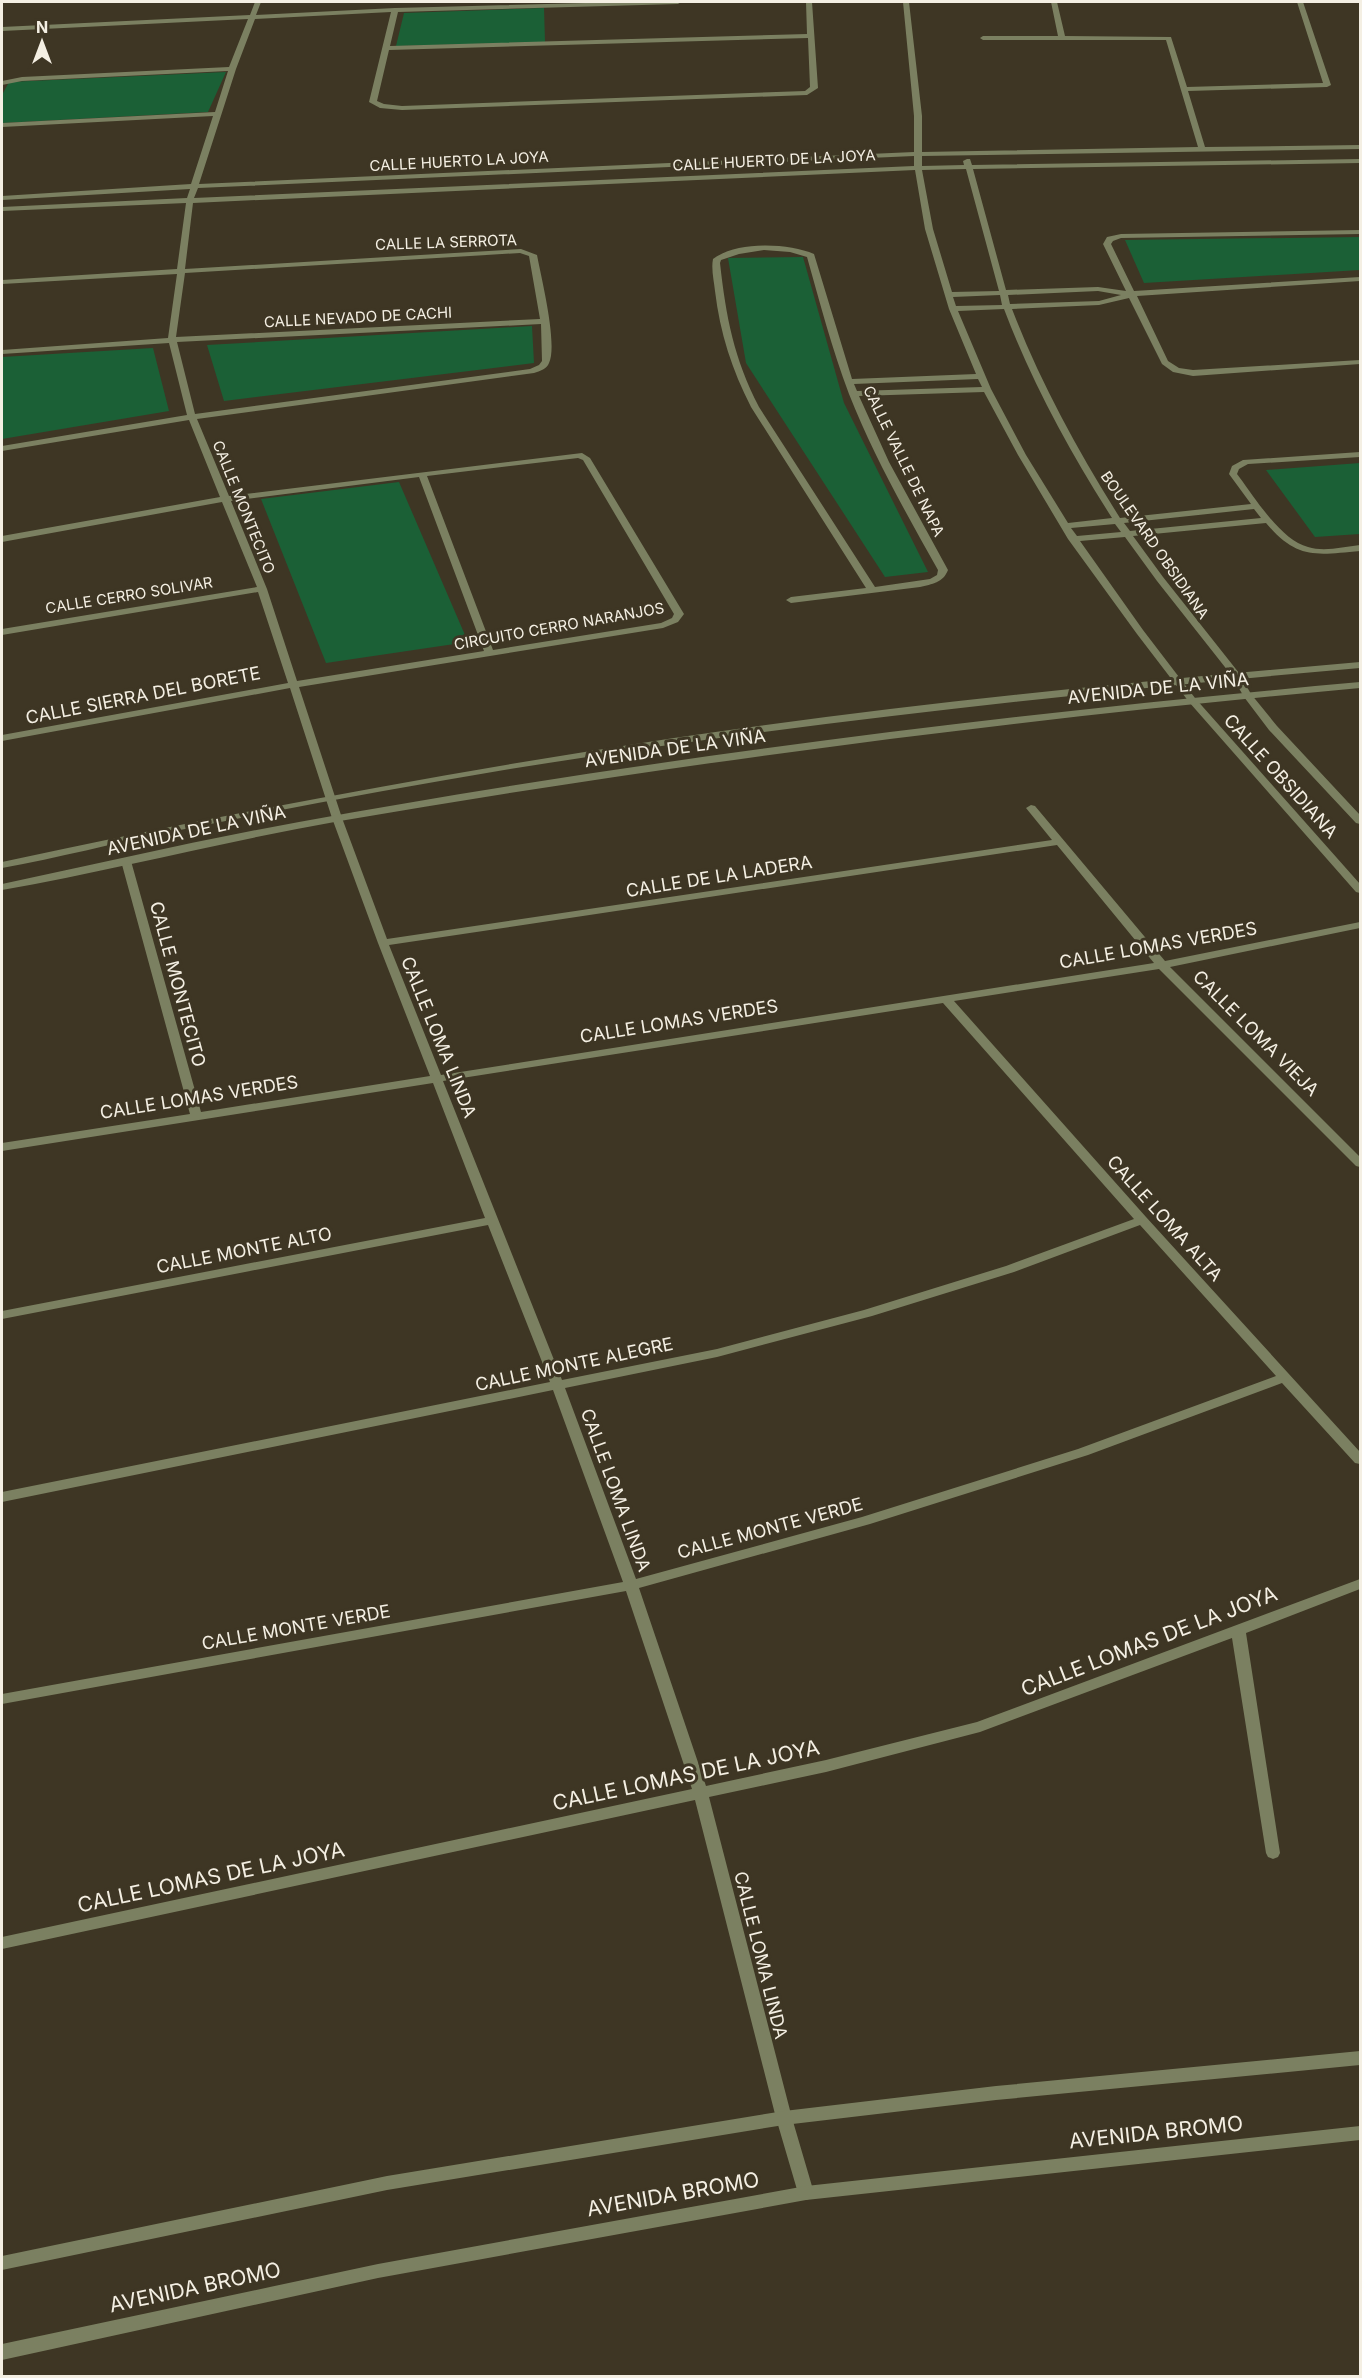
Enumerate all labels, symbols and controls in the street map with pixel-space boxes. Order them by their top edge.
north arrow [12,12,72,72]
text: N [36,17,48,37]
street label: CALLE HUERTO DE LA JOYA [672,145,876,175]
street label: CALLE HUERTO LA JOYA [369,147,549,175]
street label: CALLE LA SERROTA [375,230,517,254]
street label: CALLE NEVADO DE CACHI [263,303,453,331]
street label: CALLE VALLE DE NAPA [859,382,949,540]
street label: CALLE MONTECITO [209,438,279,576]
street label: BOULEVARD OBSIDIANA [1097,467,1213,623]
street label: CALLE CERRO SOLIVAR [44,572,214,618]
street label: CIRCUITO CERRO NARANJOS [452,598,666,654]
street label: CALLE SIERRA DEL BORETE [24,662,262,728]
street label: AVENIDA DE LA VIÑA [1066,667,1250,708]
street label: CALLE OBSIDIANA [1220,710,1342,842]
street label: AVENIDA DE LA VIÑA [583,724,767,771]
street label: AVENIDA DE LA VIÑA [104,800,287,859]
street label: CALLE DE LA LADERA [624,851,814,901]
street label: CALLE MONTECITO [146,899,210,1069]
street label: CALLE LOMAS VERDES [1058,917,1258,973]
street label: CALLE LOMA LINDA [397,953,481,1121]
street label: CALLE LOMA VIEJA [1189,966,1323,1100]
street label: CALLE LOMAS VERDES [578,995,780,1047]
street label: CALLE LOMAS VERDES [98,1071,300,1123]
street label: CALLE LOMA ALTA [1103,1151,1227,1285]
street label: CALLE MONTE ALTO [155,1223,333,1277]
street label: CALLE MONTE ALEGRE [473,1333,675,1395]
street label: CALLE LOMA LINDA [577,1406,655,1574]
street label: CALLE MONTE VERDE [675,1493,865,1563]
street label: CALLE LOMAS DE LA JOYA [1017,1581,1281,1701]
street label: CALLE MONTE VERDE [200,1600,392,1654]
street label: CALLE LOMAS DE LA JOYA [550,1734,822,1816]
street label: CALLE LOMAS DE LA JOYA [75,1836,347,1918]
street label: CALLE LOMA LINDA [730,1869,792,2041]
street label: AVENIDA BROMO [1068,2110,1244,2154]
street label: AVENIDA BROMO [585,2167,761,2221]
street label: AVENIDA BROMO [107,2257,283,2317]

